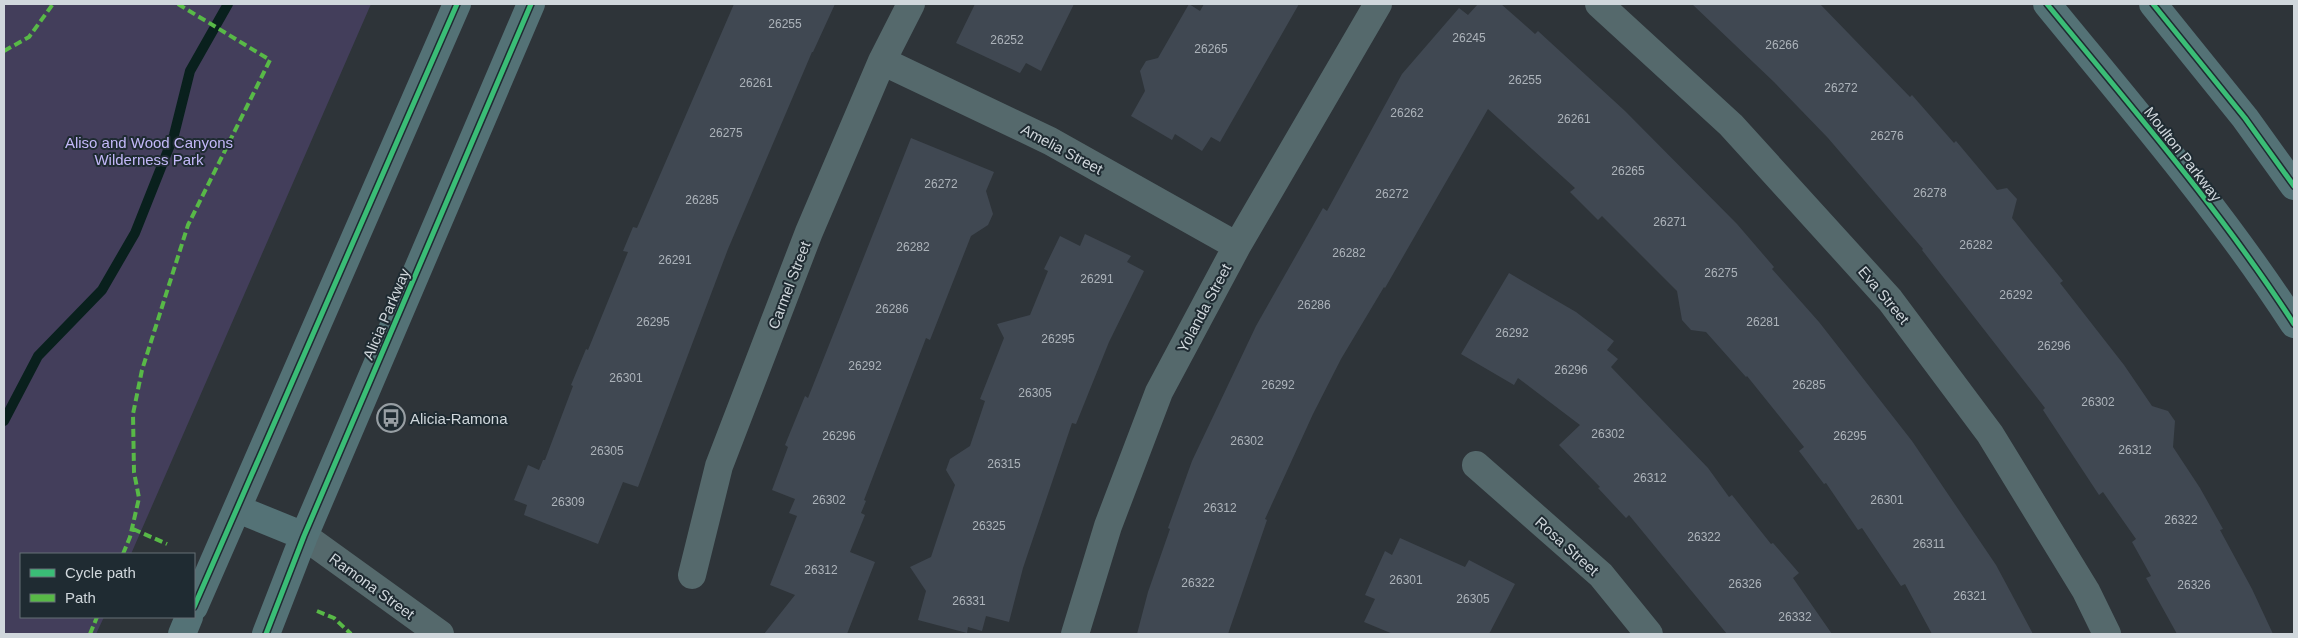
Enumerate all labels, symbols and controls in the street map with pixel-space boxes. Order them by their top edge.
house number: 26255 [768,17,802,31]
house number: 26245 [1452,31,1486,45]
house number: 26252 [990,33,1024,47]
house number: 26266 [1765,38,1799,52]
house number: 26265 [1194,42,1228,56]
house number: 26255 [1508,73,1542,87]
house number: 26261 [739,76,773,90]
house number: 26272 [1824,81,1858,95]
street label: Moulton Parkway [2141,103,2225,205]
house number: 26262 [1390,106,1424,120]
house number: 26261 [1557,112,1591,126]
street label: Amelia Street [1018,120,1106,178]
house number: 26275 [709,126,743,140]
house number: 26276 [1870,129,1904,143]
park label: Aliso and Wood Canyons Wilderness Park [65,134,233,168]
house number: 26265 [1611,164,1645,178]
house number: 26272 [924,177,958,191]
house number: 26278 [1913,186,1947,200]
house number: 26272 [1375,187,1409,201]
house number: 26285 [685,193,719,207]
house number: 26271 [1653,215,1687,229]
street label: Carmel Street [764,238,814,331]
house number: 26282 [1959,238,1993,252]
house number: 26282 [896,240,930,254]
house number: 26282 [1332,246,1366,260]
house number: 26291 [658,253,692,267]
street label: Yolanda Street [1174,260,1235,355]
street label: Eva Street [1855,263,1914,328]
street label: Alicia Parkway [359,265,413,362]
house number: 26275 [1704,266,1738,280]
house number: 26291 [1080,272,1114,286]
house number: 26292 [1999,288,2033,302]
house number: 26286 [1297,298,1331,312]
house number: 26286 [875,302,909,316]
house number: 26295 [636,315,670,329]
house number: 26281 [1746,315,1780,329]
house number: 26292 [1495,326,1529,340]
house number: 26295 [1041,332,1075,346]
house number: 26296 [2037,339,2071,353]
house number: 26292 [848,359,882,373]
house number: 26296 [1554,363,1588,377]
house number: 26301 [609,371,643,385]
house number: 26292 [1261,378,1295,392]
house number: 26285 [1792,378,1826,392]
house number: 26305 [1018,386,1052,400]
house number: 26302 [2081,395,2115,409]
bus stop icon: Alicia-Ramona [376,403,406,433]
place label: Alicia-Ramona [410,410,508,427]
house number: 26302 [1591,427,1625,441]
house number: 26296 [822,429,856,443]
house number: 26295 [1833,429,1867,443]
house number: 26302 [1230,434,1264,448]
house number: 26312 [2118,443,2152,457]
house number: 26305 [590,444,624,458]
house number: 26315 [987,457,1021,471]
house number: 26312 [1633,471,1667,485]
house number: 26302 [812,493,846,507]
house number: 26301 [1870,493,1904,507]
house number: 26309 [551,495,585,509]
house number: 26312 [1203,501,1237,515]
street label: Rosa Street [1532,513,1603,579]
house number: 26322 [2164,513,2198,527]
house number: 26325 [972,519,1006,533]
house number: 26322 [1687,530,1721,544]
house number: 26311 [1913,537,1946,551]
street label: Ramona Street [326,549,418,623]
legend [20,553,195,618]
house number: 26312 [804,563,838,577]
text: Cycle path [65,564,136,581]
house number: 26301 [1389,573,1423,587]
house number: 26322 [1181,576,1215,590]
house number: 26326 [1728,577,1762,591]
house number: 26326 [2177,578,2211,592]
text: Path [65,589,96,606]
house number: 26321 [1953,589,1987,603]
house number: 26305 [1456,592,1490,606]
house number: 26331 [952,594,986,608]
house number: 26332 [1778,610,1812,624]

